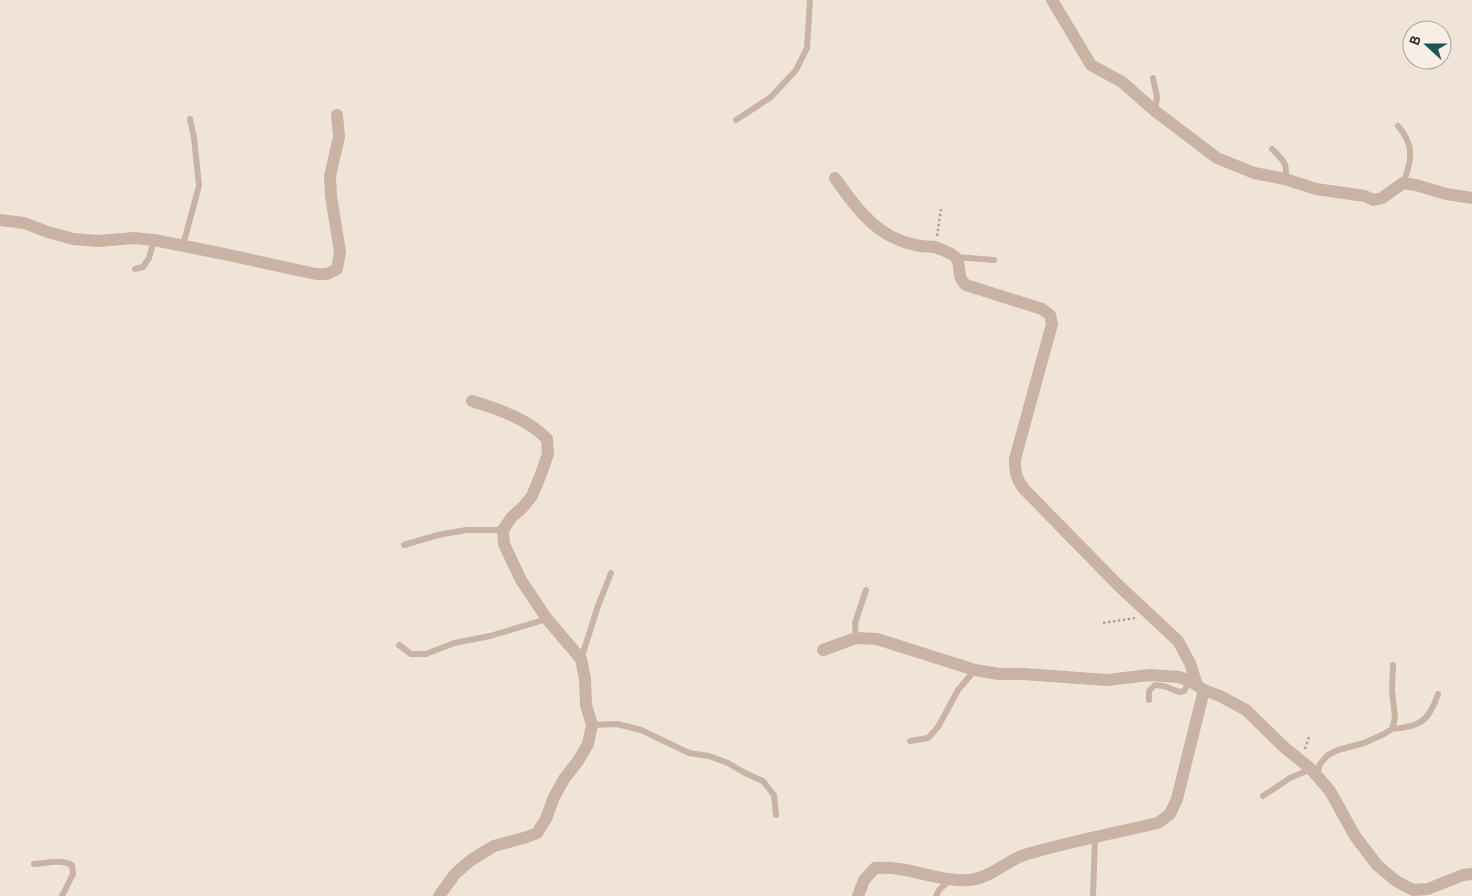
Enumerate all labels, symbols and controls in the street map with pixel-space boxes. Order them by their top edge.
north arrow [1402,20,1452,70]
text: B [1405,33,1425,48]

